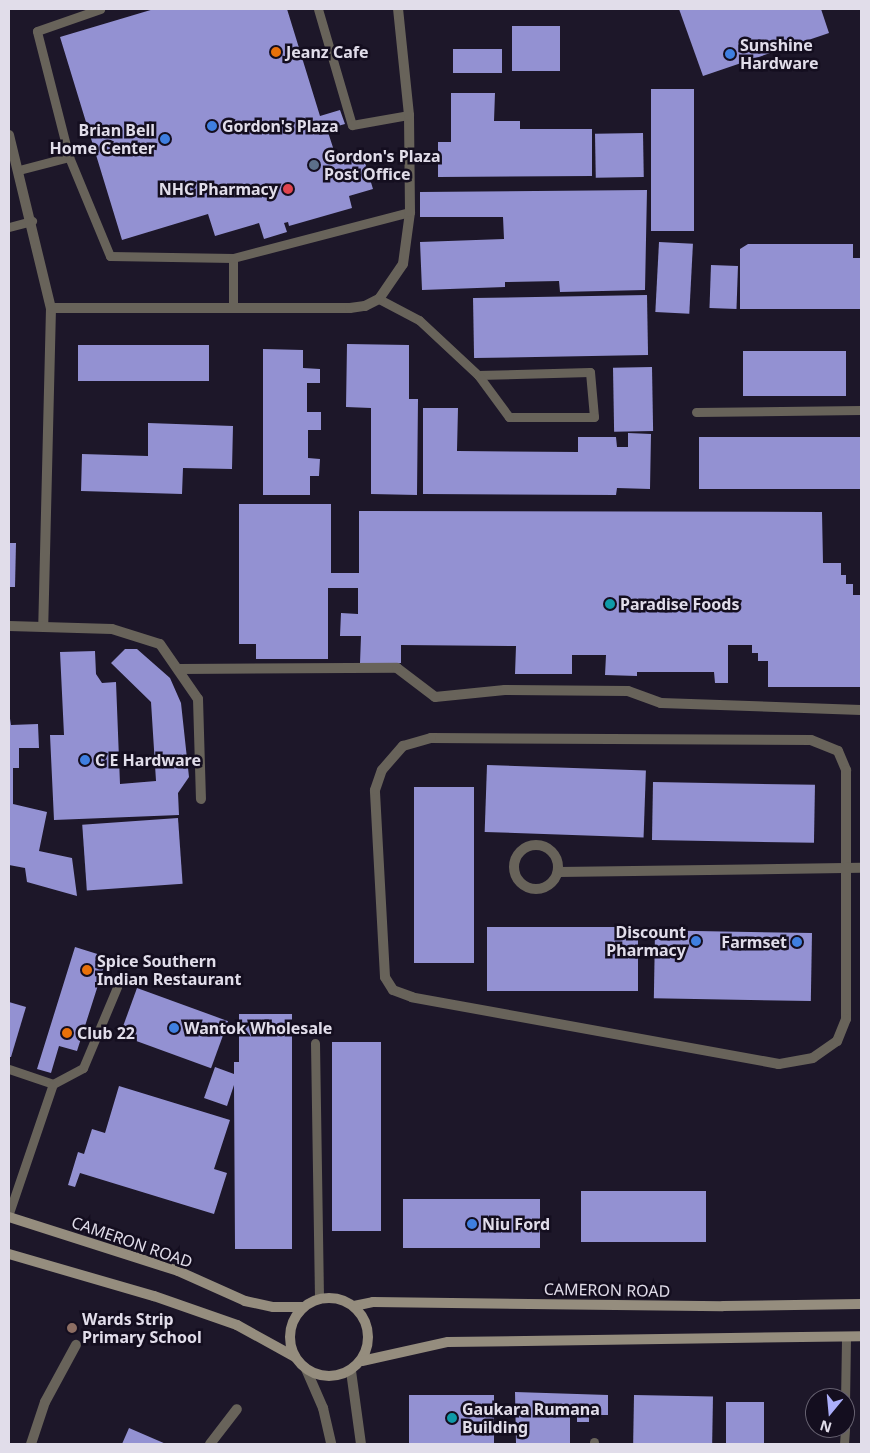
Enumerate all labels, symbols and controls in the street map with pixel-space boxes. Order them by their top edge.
place label: Sunshine Hardware [740,35,818,73]
place label: Jeanz Cafe [286,42,368,62]
marker: Jeanz Cafe [270,46,282,58]
marker: Sunshine Hardware [724,48,736,60]
place label: Gordon's Plaza [222,116,338,136]
place label: Brian Bell Home Center [50,120,155,158]
marker: Gordon's Plaza [206,120,218,132]
marker: Brian Bell Home Center [159,133,171,145]
place label: Gordon's Plaza Post Office [324,146,440,184]
marker: Gordon's Plaza Post Office [308,159,320,171]
place label: NHC Pharmacy [159,179,278,199]
marker: NHC Pharmacy [282,183,294,195]
place label: Paradise Foods [620,594,740,614]
marker: Paradise Foods [604,598,616,610]
place label: C E Hardware [95,750,201,770]
marker: C E Hardware [79,754,91,766]
place label: Discount Pharmacy [606,922,686,960]
place label: Farmset [721,932,787,952]
marker: Discount Pharmacy [690,935,702,947]
marker: Farmset [791,936,803,948]
place label: Spice Southern Indian Restaurant [97,951,241,989]
marker: Spice Southern Indian Restaurant [81,964,93,976]
place label: Wantok Wholesale [184,1018,332,1038]
marker: Wantok Wholesale [168,1022,180,1034]
place label: Club 22 [77,1023,135,1043]
marker: Club 22 [61,1027,73,1039]
street label: CAMERON ROAD [69,1212,195,1272]
place label: Niu Ford [482,1214,550,1234]
marker: Niu Ford [466,1218,478,1230]
street label: CAMERON ROAD [544,1279,670,1301]
place label: Wards Strip Primary School [82,1309,202,1347]
marker: Wards Strip Primary School [66,1322,78,1334]
north arrow [805,1388,855,1438]
place label: Gaukara Rumana Building [462,1399,600,1437]
marker: Gaukara Rumana Building [446,1412,458,1424]
text: N [818,1416,834,1438]

